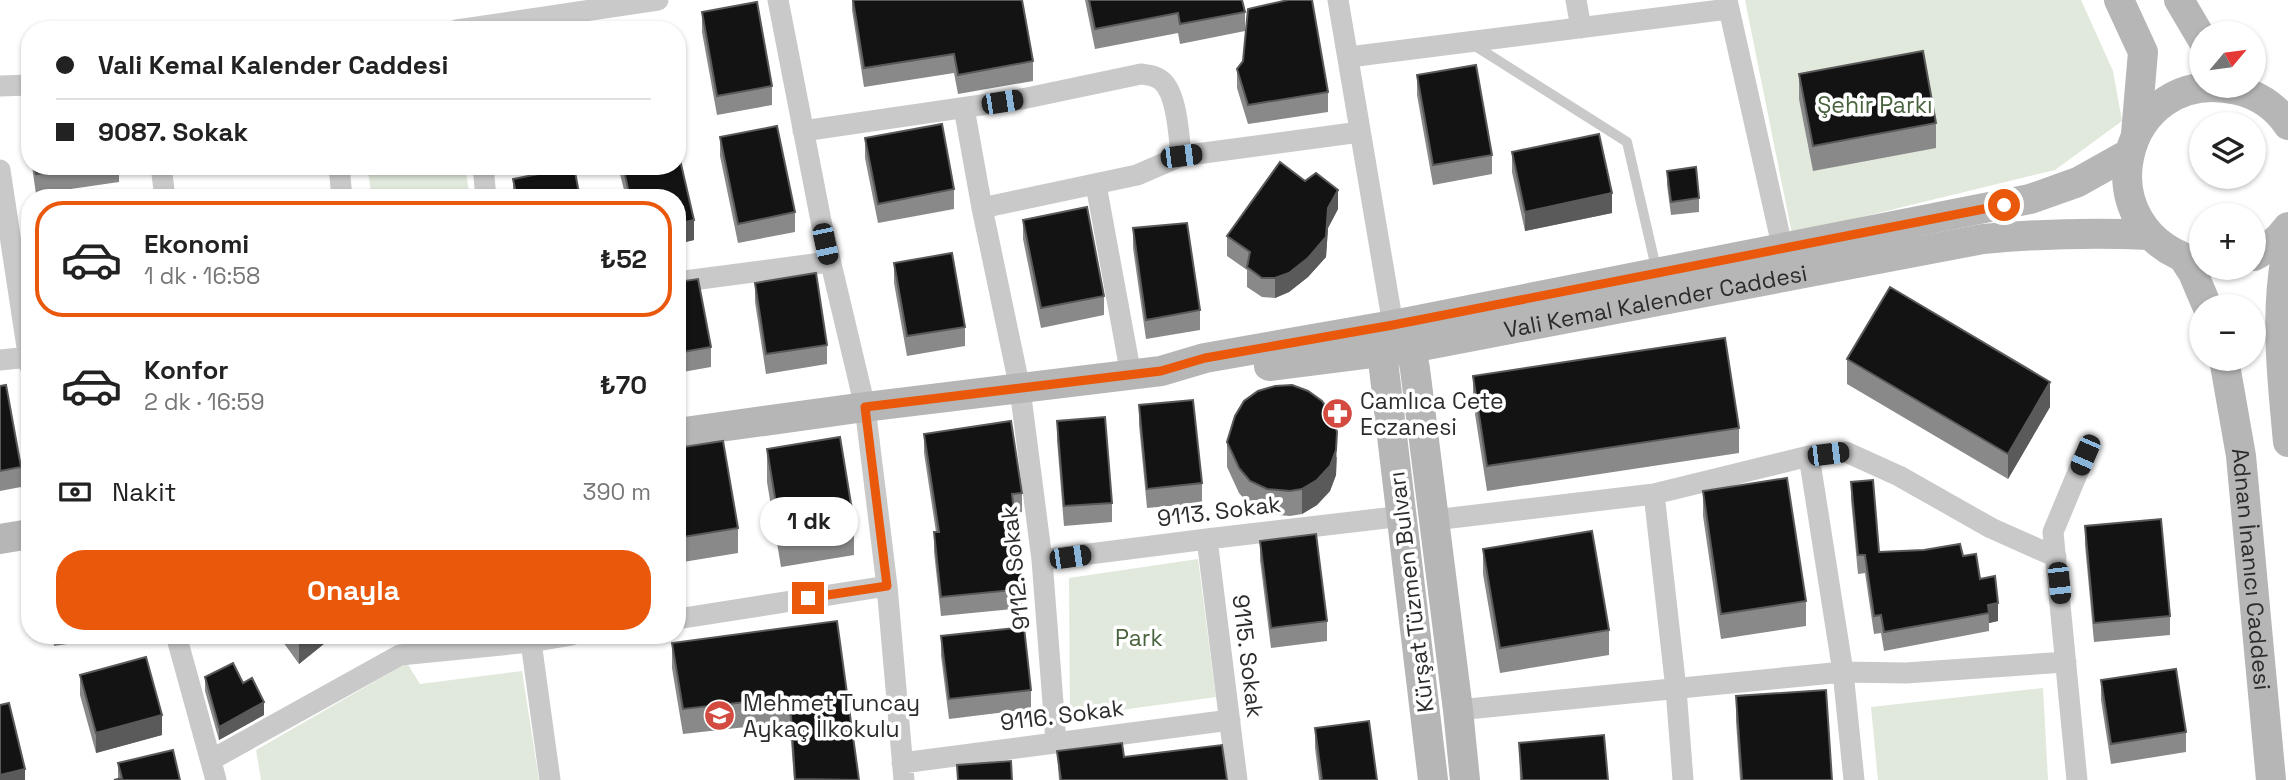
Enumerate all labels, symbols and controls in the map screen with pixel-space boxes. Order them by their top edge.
north arrow [2189,21,2266,98]
map controls [2189,21,2266,371]
text: Vali Kemal Kalender Caddesi [98,48,448,82]
car [980,88,1025,116]
park label: Şehir Parkı [1817,90,1933,120]
button: layers [2189,112,2266,189]
text: 9087. Sokak [98,115,248,149]
car [1159,143,1204,169]
route start [1988,189,2020,221]
button: + [2189,203,2266,280]
car [811,221,840,267]
text: Ekonomi [144,227,249,261]
icon: car [60,228,123,291]
text: ₺52 [600,242,647,276]
street label: Vali Kemal Kalender Caddesi [1501,258,1810,345]
text: 1 dk · 16:58 [144,261,260,291]
button: − [2189,294,2266,371]
text: Konfor [144,353,229,387]
icon: car [60,354,123,417]
text: ₺70 [600,368,647,402]
place label: Camlıca Cete Eczanesi [1360,386,1504,442]
text: 2 dk · 16:59 [144,387,264,417]
pharmacy icon: Camlıca Cete Eczanesi [1320,397,1354,431]
car [2068,432,2103,478]
car [1806,441,1851,467]
street label: Adnan İnanıcı Caddesi [2225,445,2278,692]
street label: Kürşat Tüzmen Bulvarı [1381,470,1441,714]
icon: cash [56,473,94,511]
text: Nakit [112,475,177,509]
text: 390 m [583,477,651,507]
street label: 9113. Sokak [1156,489,1282,533]
callout: 1 dk [759,496,857,546]
street label: 9112. Sokak [994,505,1036,631]
text: 1 dk [787,506,831,536]
car [1048,544,1093,570]
button: Onayla [56,550,651,630]
car [2047,561,2072,605]
route end [792,582,824,614]
street label: 9115. Sokak [1226,593,1270,719]
park label: Park [1115,623,1163,653]
place label: Mehmet Tuncay Aykaç İlkokulu [743,688,920,744]
street label: 9116. Sokak [998,693,1126,737]
school or university icon: Mehmet Tuncay Aykaç İlkokulu [703,699,737,733]

